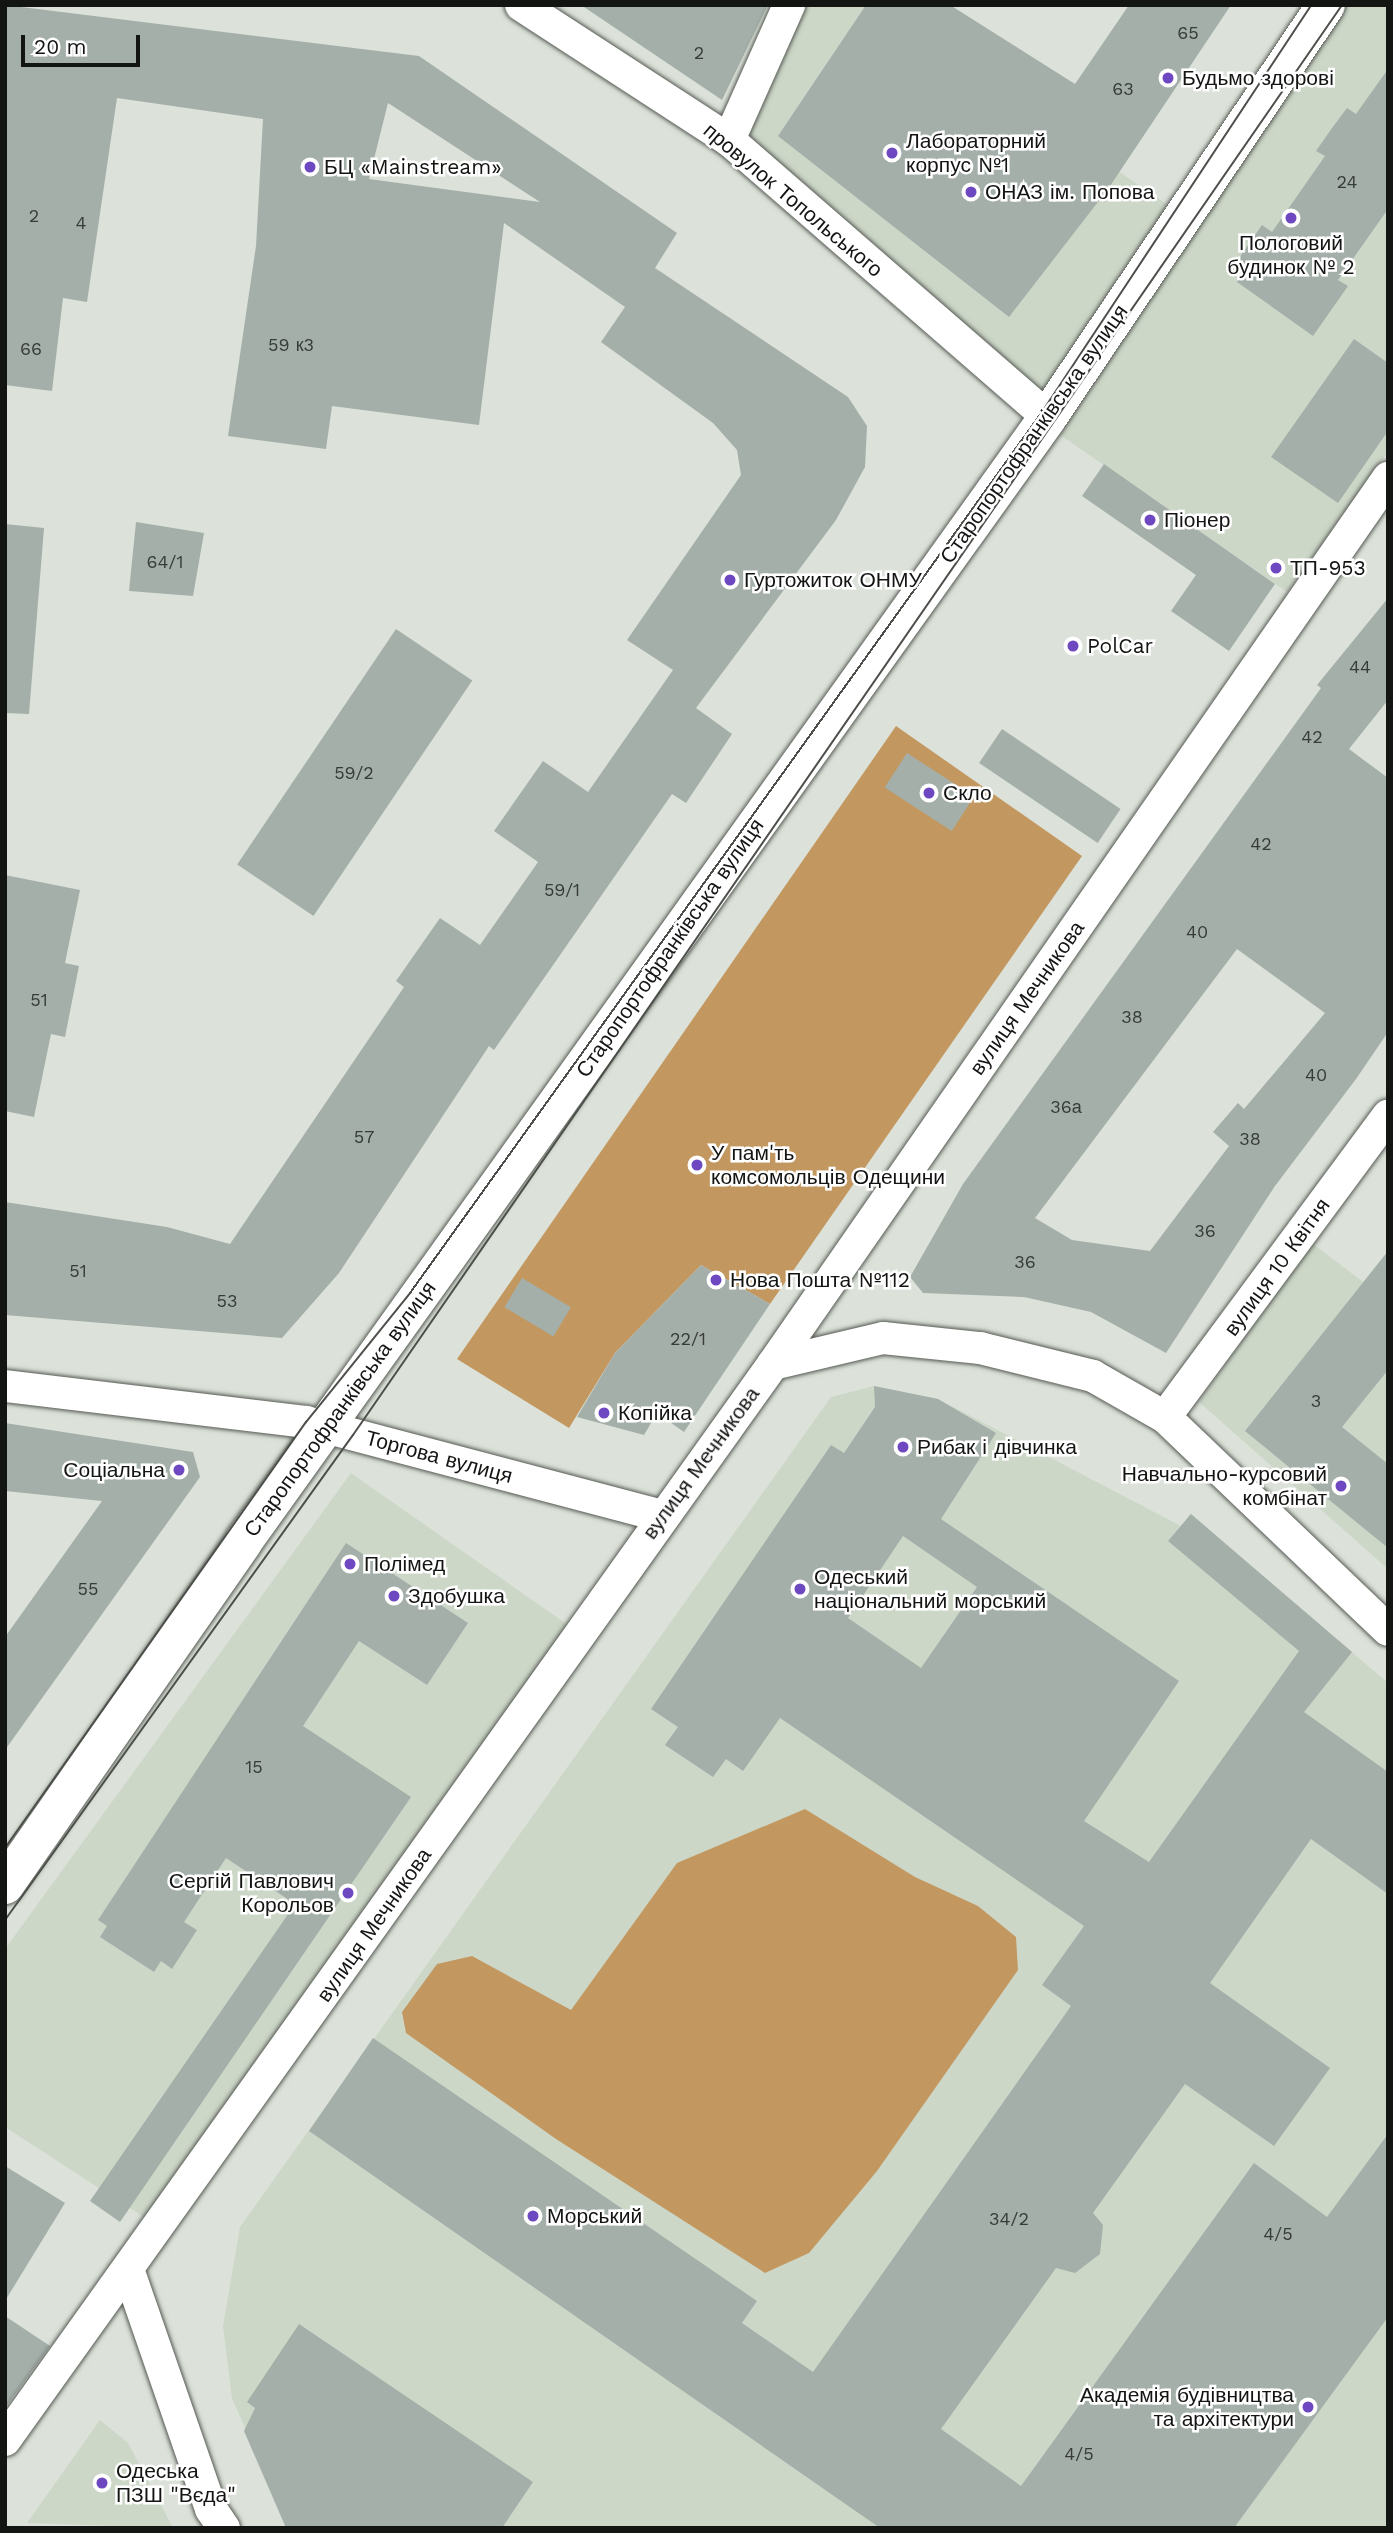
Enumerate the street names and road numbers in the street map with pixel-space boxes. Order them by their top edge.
street label: провулок Топольського [698,118,888,282]
street label: Старопортофранківська вулиця [935,300,1133,568]
street label: Старопортофранківська вулиця [571,814,769,1082]
street label: вулиця Мечникова [964,916,1090,1080]
street label: вулиця 10 Квітня [1219,1193,1335,1341]
street label: Старопортофранківська вулиця [239,1276,441,1542]
street label: вулиця Мечникова [637,1382,765,1544]
street label: Торгова вулиця [363,1425,515,1489]
street label: вулиця Мечникова [311,1843,437,2007]

